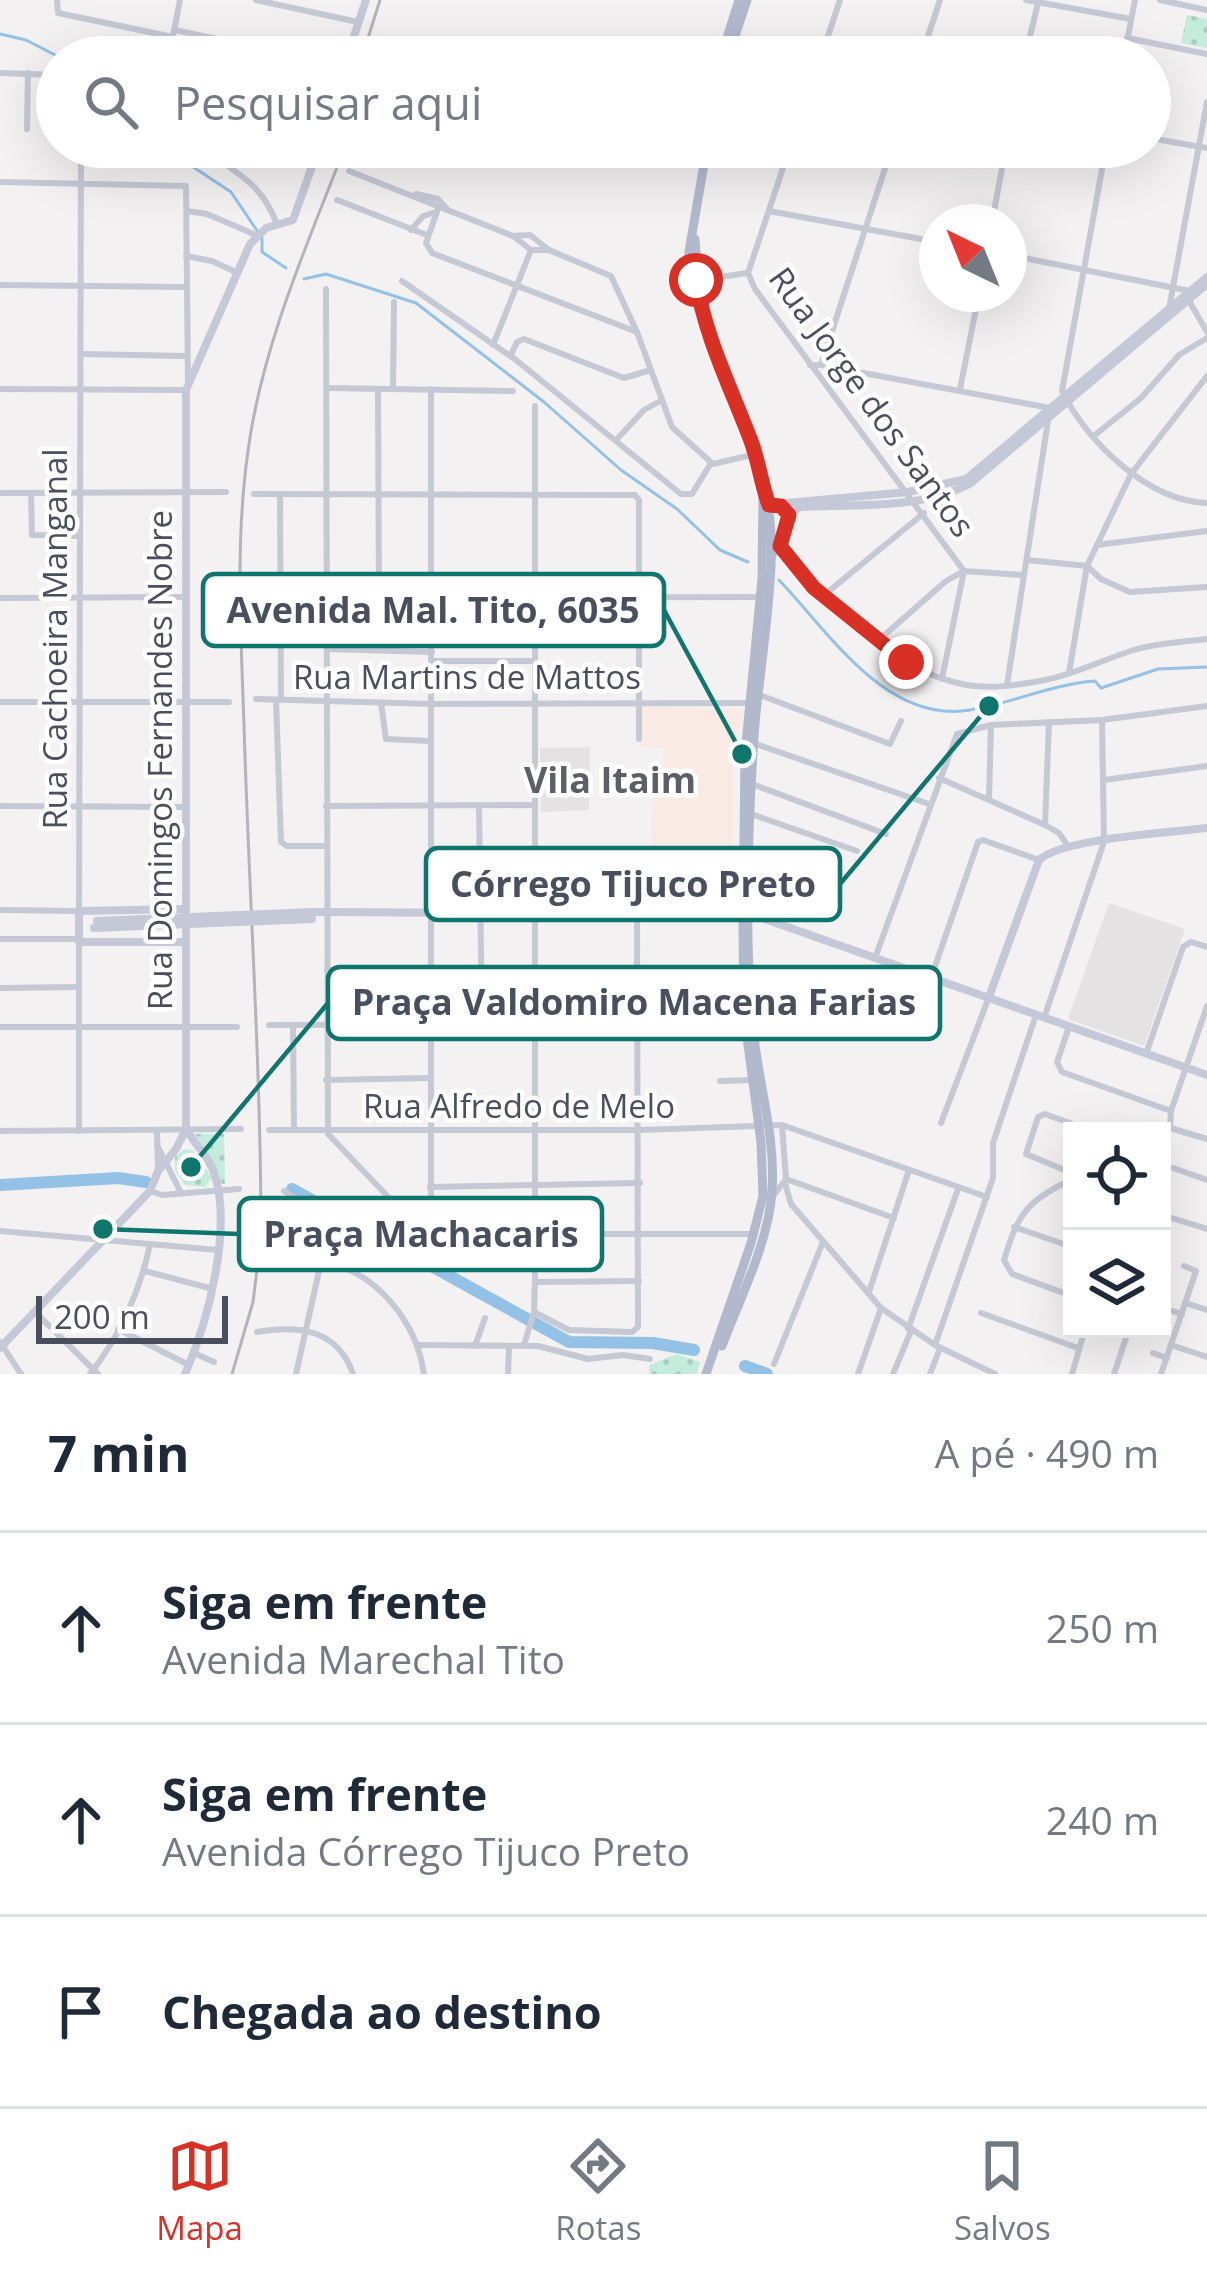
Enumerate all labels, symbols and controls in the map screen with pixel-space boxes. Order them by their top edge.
search box [36,36,1171,168]
icon: search [78,69,144,135]
text: Pesquisar aqui [174,72,482,133]
north arrow [919,204,1027,312]
route start [669,253,723,307]
street label: Rua Jorge dos Santos [759,258,986,546]
street label: Rua Cachoeira Manganal [32,448,77,830]
street label: Rua Domingos Fernandes Nobre [137,510,182,1010]
callout: Avenida Mal. Tito, 6035 [203,574,664,646]
text: Avenida Mal. Tito, 6035 [226,585,640,634]
route end [879,635,933,689]
street label: Rua Martins de Mattos [293,654,641,699]
district label: Vila Itaim [524,755,696,804]
callout: Córrego Tijuco Preto [426,848,840,920]
text: Córrego Tijuco Preto [450,859,816,908]
callout: Praça Valdomiro Macena Farias [328,967,940,1039]
text: Praça Valdomiro Macena Farias [352,977,916,1026]
street label: Rua Alfredo de Melo [363,1083,675,1128]
map controls [1063,1122,1171,1338]
button: locate [1063,1122,1171,1230]
callout: Praça Machacaris [239,1198,602,1270]
text: Praça Machacaris [263,1209,579,1258]
button: layers [1063,1230,1171,1338]
scale bar [36,1290,228,1343]
text: 200 m [54,1294,150,1339]
text: 7 min [48,1417,190,1487]
text: A pé · 490 m [935,1426,1159,1479]
text: Siga em frente [162,1571,487,1632]
icon: ahead [48,1595,114,1661]
text: 250 m [1046,1601,1159,1654]
text: Avenida Marechal Tito [162,1632,565,1685]
text: Siga em frente [162,1763,487,1824]
icon: ahead [48,1787,114,1853]
text: 240 m [1046,1793,1159,1846]
text: Avenida Córrego Tijuco Preto [162,1824,690,1877]
icon: arrive [48,1979,114,2045]
text: Chegada ao destino [162,1981,602,2042]
tab: Mapa [156,2133,243,2250]
tab: Rotas [555,2133,641,2250]
tab: Salvos [954,2133,1051,2250]

